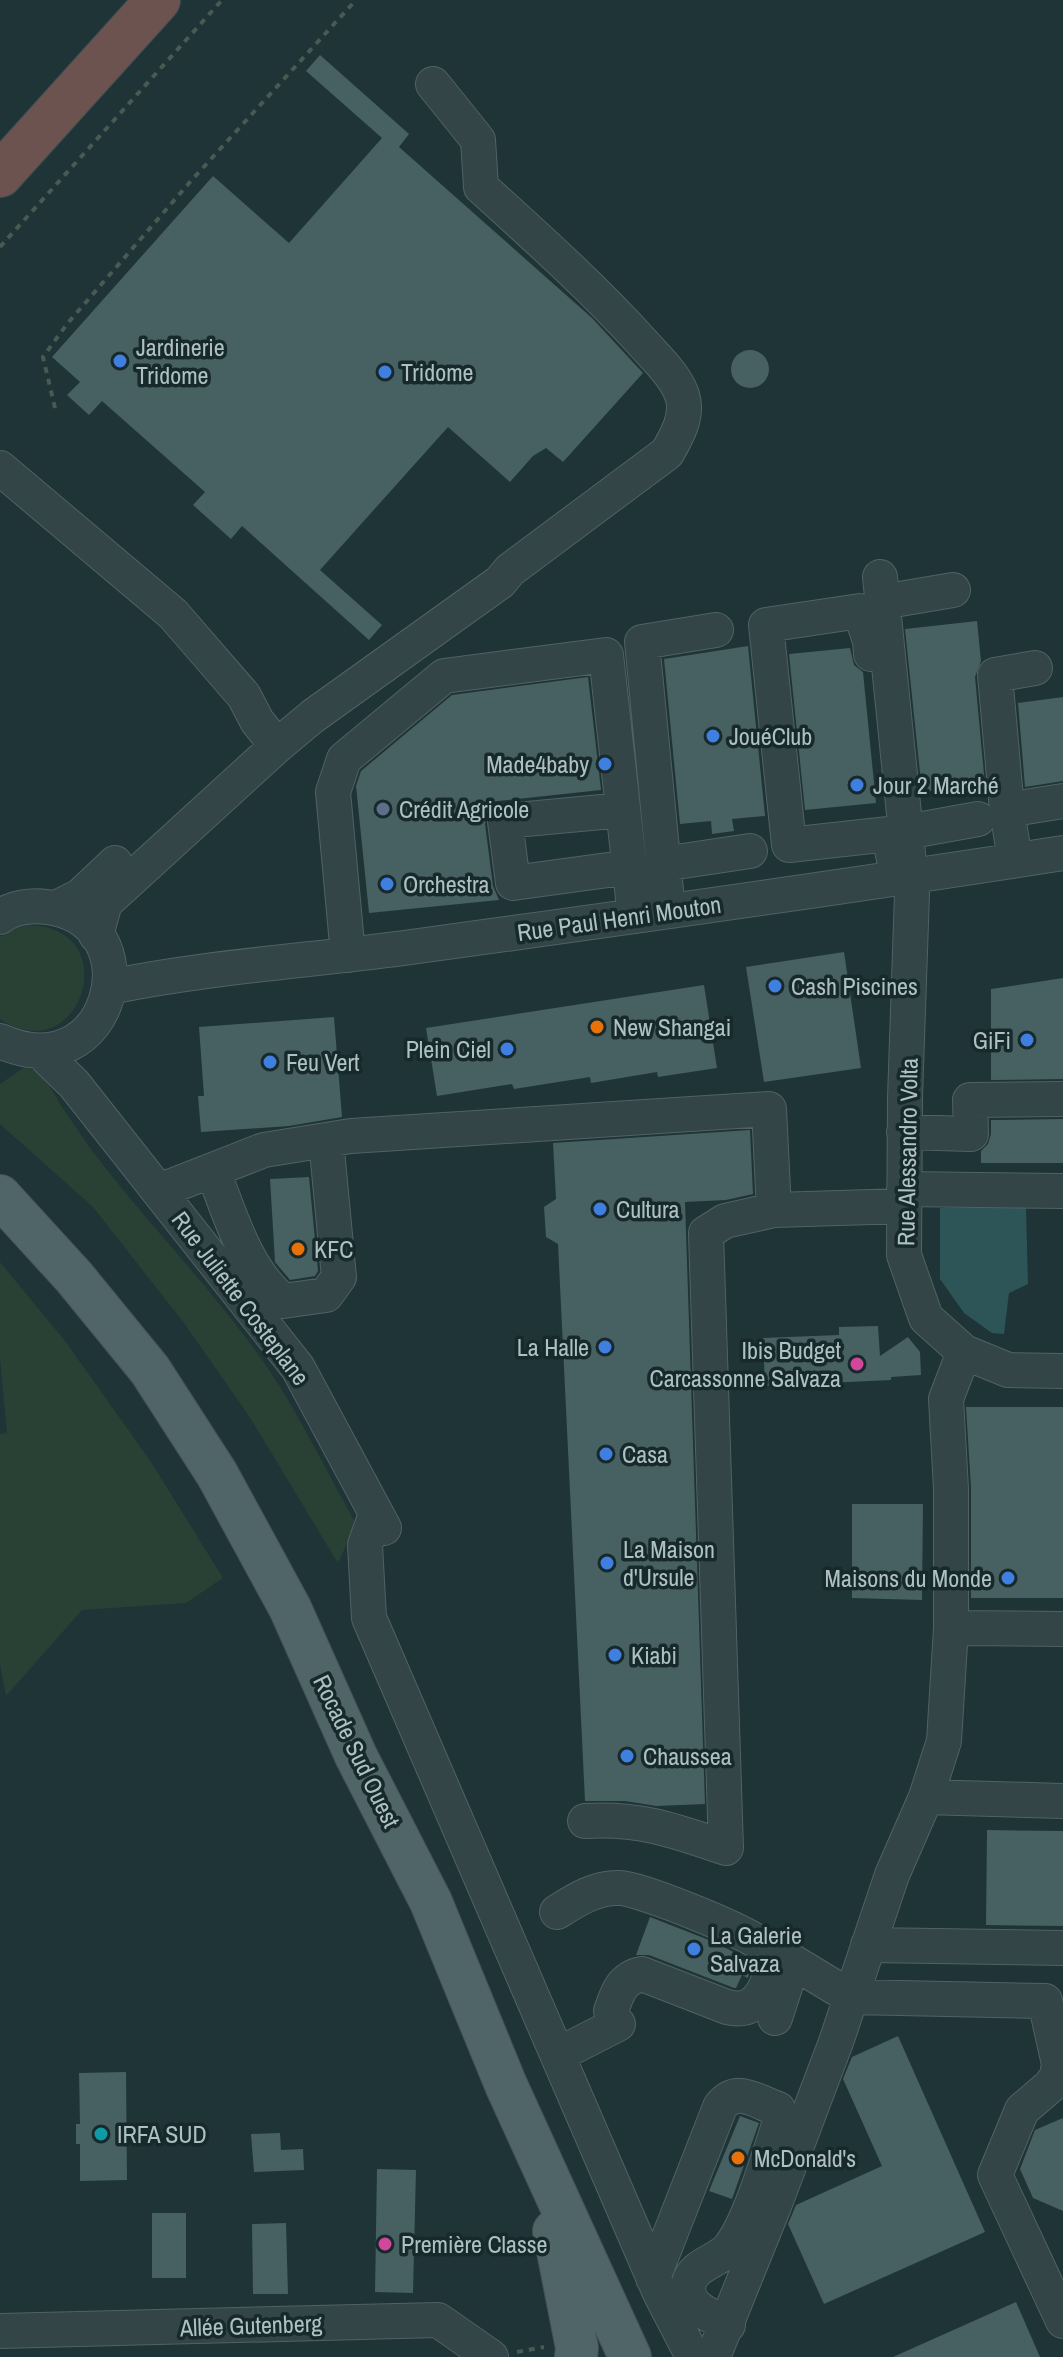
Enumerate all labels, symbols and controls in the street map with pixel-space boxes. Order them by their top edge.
place label: Jardinerie Tridome [136,331,225,391]
marker: Jardinerie Tridome [111,352,129,370]
place label: Tridome [401,356,474,388]
marker: Tridome [376,363,394,381]
place label: JouéClub [729,720,812,752]
marker: JouéClub [704,727,722,745]
place label: Made4baby [486,748,589,780]
marker: Made4baby [596,755,614,773]
place label: Jour 2 Marché [873,769,999,801]
marker: Jour 2 Marché [848,776,866,794]
place label: Crédit Agricole [399,793,529,825]
marker: Crédit Agricole [374,800,392,818]
place label: Orchestra [403,868,489,900]
marker: Orchestra [378,875,396,893]
street label: Rue Paul Henri Mouton [515,888,723,948]
place label: Cash Piscines [791,970,918,1002]
marker: Cash Piscines [766,977,784,995]
place label: New Shangai [613,1011,731,1043]
marker: New Shangai [588,1018,606,1036]
place label: GiFi [973,1024,1011,1056]
marker: GiFi [1018,1031,1036,1049]
place label: Plein Ciel [406,1033,491,1065]
marker: Plein Ciel [498,1040,516,1058]
place label: Feu Vert [286,1046,360,1078]
marker: Feu Vert [261,1053,279,1071]
street label: Rue Alessandro Volta [889,1058,925,1246]
place label: Cultura [616,1193,679,1225]
marker: Cultura [591,1200,609,1218]
street label: Rue Juliette Costeplane [165,1204,317,1392]
place label: KFC [314,1233,353,1265]
marker: KFC [289,1240,307,1258]
place label: La Halle [517,1331,589,1363]
place label: Ibis Budget Carcassonne Salvaza [650,1334,842,1394]
marker: La Halle [596,1338,614,1356]
marker: Ibis Budget Carcassonne Salvaza [848,1355,866,1373]
place label: Casa [622,1438,668,1470]
marker: Casa [597,1445,615,1463]
place label: La Maison d'Ursule [623,1533,715,1593]
marker: La Maison d'Ursule [598,1554,616,1572]
place label: Maisons du Monde [825,1562,992,1594]
marker: Maisons du Monde [999,1569,1017,1587]
place label: Kiabi [631,1639,677,1671]
marker: Kiabi [606,1646,624,1664]
street label: Rocade Sud Ouest [306,1669,408,1833]
place label: Chaussea [643,1740,732,1772]
marker: Chaussea [618,1747,636,1765]
place label: La Galerie Salvaza [710,1919,802,1979]
marker: La Galerie Salvaza [685,1940,703,1958]
place label: IRFA SUD [117,2118,207,2150]
marker: IRFA SUD [92,2125,110,2143]
place label: McDonald's [754,2142,856,2174]
marker: McDonald's [729,2149,747,2167]
place label: Première Classe [401,2228,548,2260]
marker: Première Classe [376,2235,394,2253]
street label: Allée Gutenberg [178,2307,323,2344]

